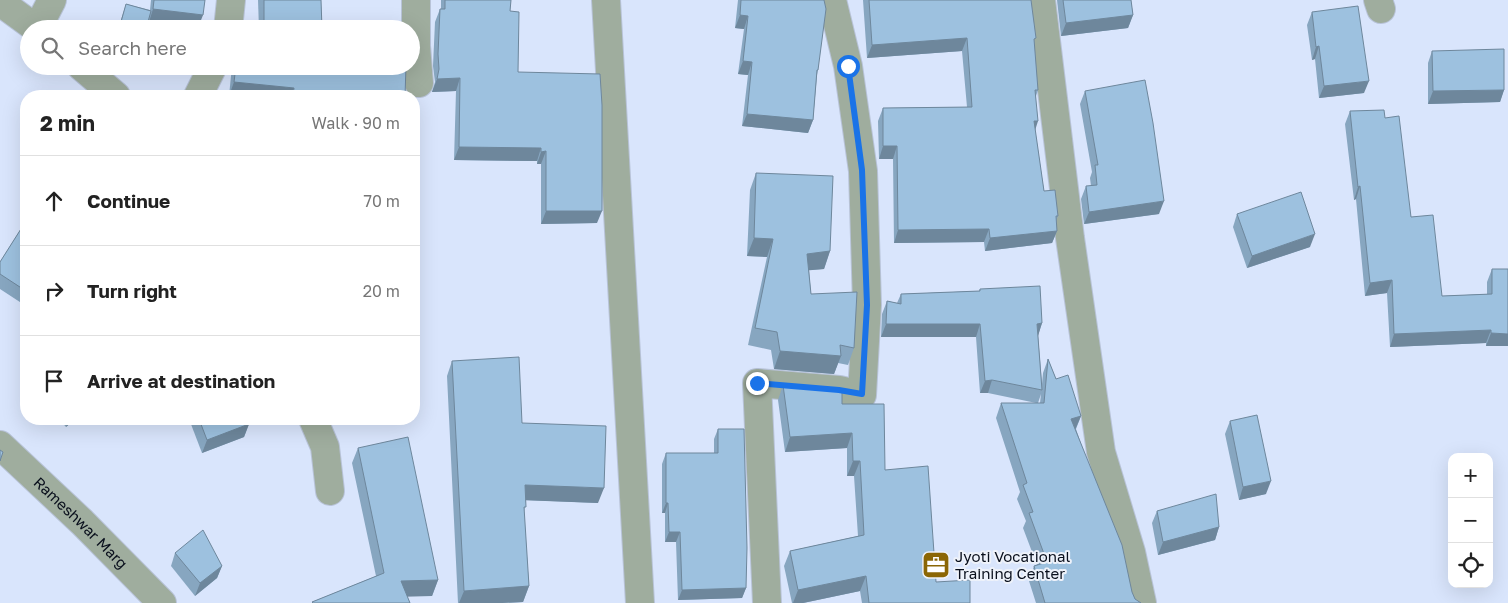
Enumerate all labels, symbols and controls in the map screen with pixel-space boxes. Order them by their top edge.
search box [20,20,420,75]
icon: search [38,34,66,62]
text: Search here [78,36,187,59]
route start [837,55,860,78]
text: 2 min [40,110,95,136]
text: Walk · 90 m [312,113,400,133]
icon: ahead [40,187,68,215]
text: Continue [87,189,170,212]
text: 70 m [363,191,400,211]
icon: right [40,277,68,305]
text: Turn right [87,279,177,302]
text: 20 m [363,281,400,301]
icon: arrive [40,367,68,395]
text: Arrive at destination [87,369,275,392]
route end [746,372,769,395]
map controls [1448,453,1493,588]
button: + [1448,453,1493,498]
street label: Rameshwar Marg [30,473,132,572]
button: − [1448,498,1493,543]
button: locate [1448,543,1493,588]
place label: Jyoti Vocational Training Center [955,547,1071,582]
office icon: Jyoti Vocational Training Center [921,550,951,580]

